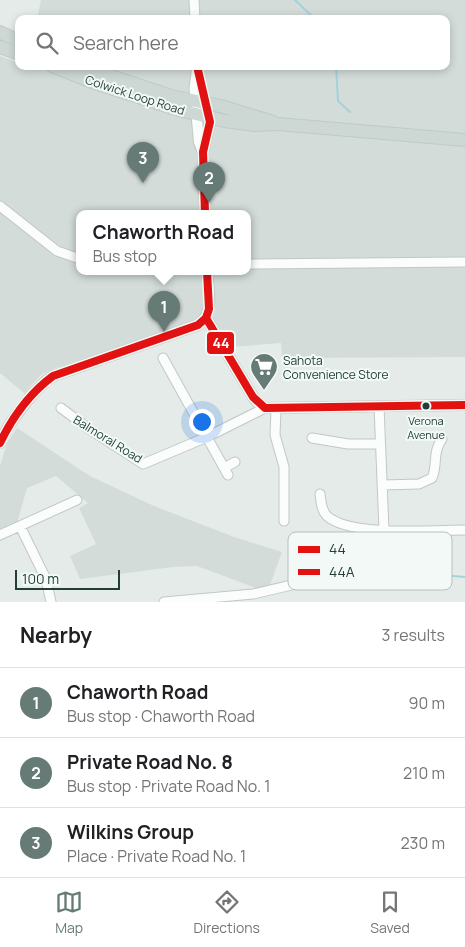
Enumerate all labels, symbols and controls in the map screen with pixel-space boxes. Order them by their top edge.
search box [15,15,450,70]
icon: search [33,29,61,57]
text: Search here [73,30,179,56]
street label: Colwick Loop Road [83,71,187,119]
pin: 3 [127,142,159,183]
pin: 2 [193,162,225,203]
popup [76,210,251,275]
text: Chaworth Road [93,219,234,245]
text: Bus stop [93,245,157,267]
pin: 1 [148,291,180,332]
line badge: 44 [206,331,235,355]
text: 44 [213,333,229,352]
supermarket icon: Sahota Convenience Store [249,352,279,391]
place label: Sahota Convenience Store [283,352,389,383]
marker: Verona Avenue [421,401,431,411]
your location [189,409,215,435]
street label: Balmoral Road [70,411,146,467]
place label: Verona Avenue [407,413,445,442]
legend [288,532,452,590]
text: 44 [329,539,346,558]
text: 44A [329,562,355,581]
scale bar [15,567,120,590]
text: 100 m [22,569,59,588]
text: Nearby [20,621,92,649]
text: 3 results [382,624,445,646]
text: Chaworth Road [67,679,209,705]
text: 1 [32,692,40,714]
text: 90 m [409,692,445,714]
text: Bus stop · Chaworth Road [67,705,255,727]
text: Private Road No. 8 [67,749,233,775]
text: 2 [31,762,41,784]
text: 210 m [403,762,445,784]
text: Bus stop · Private Road No. 1 [67,775,270,797]
text: Wilkins Group [67,819,194,845]
text: 3 [31,832,41,854]
text: 230 m [401,832,445,854]
text: Place · Private Road No. 1 [67,845,246,867]
tab: Map [55,888,83,937]
tab: Directions [194,888,260,937]
tab: Saved [370,888,410,937]

